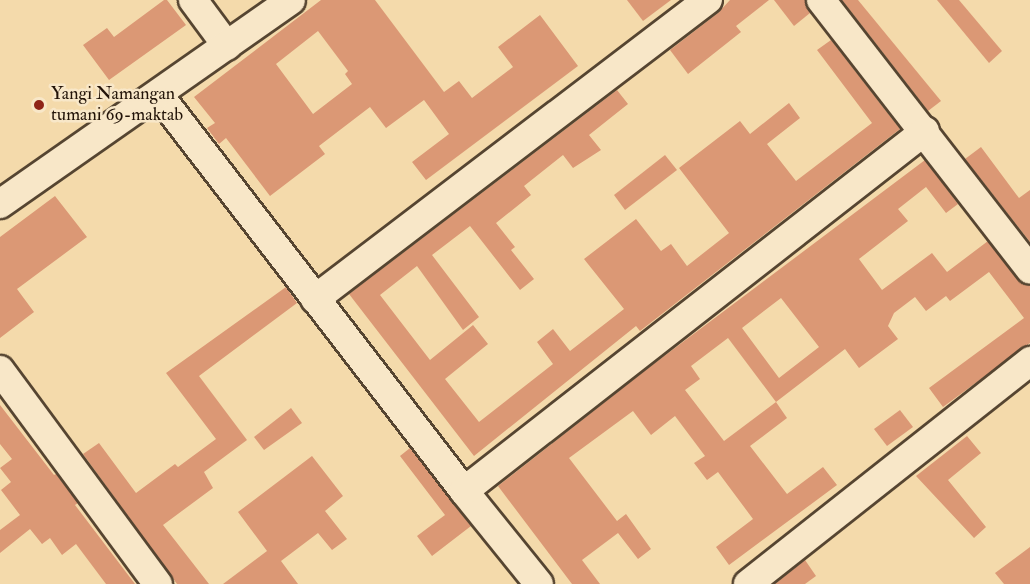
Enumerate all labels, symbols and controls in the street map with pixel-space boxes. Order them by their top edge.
place label: Yangi Namangan tumani 69-maktab [51,84,183,127]
marker: Yangi Namangan tumani 69-maktab [32,98,46,112]

